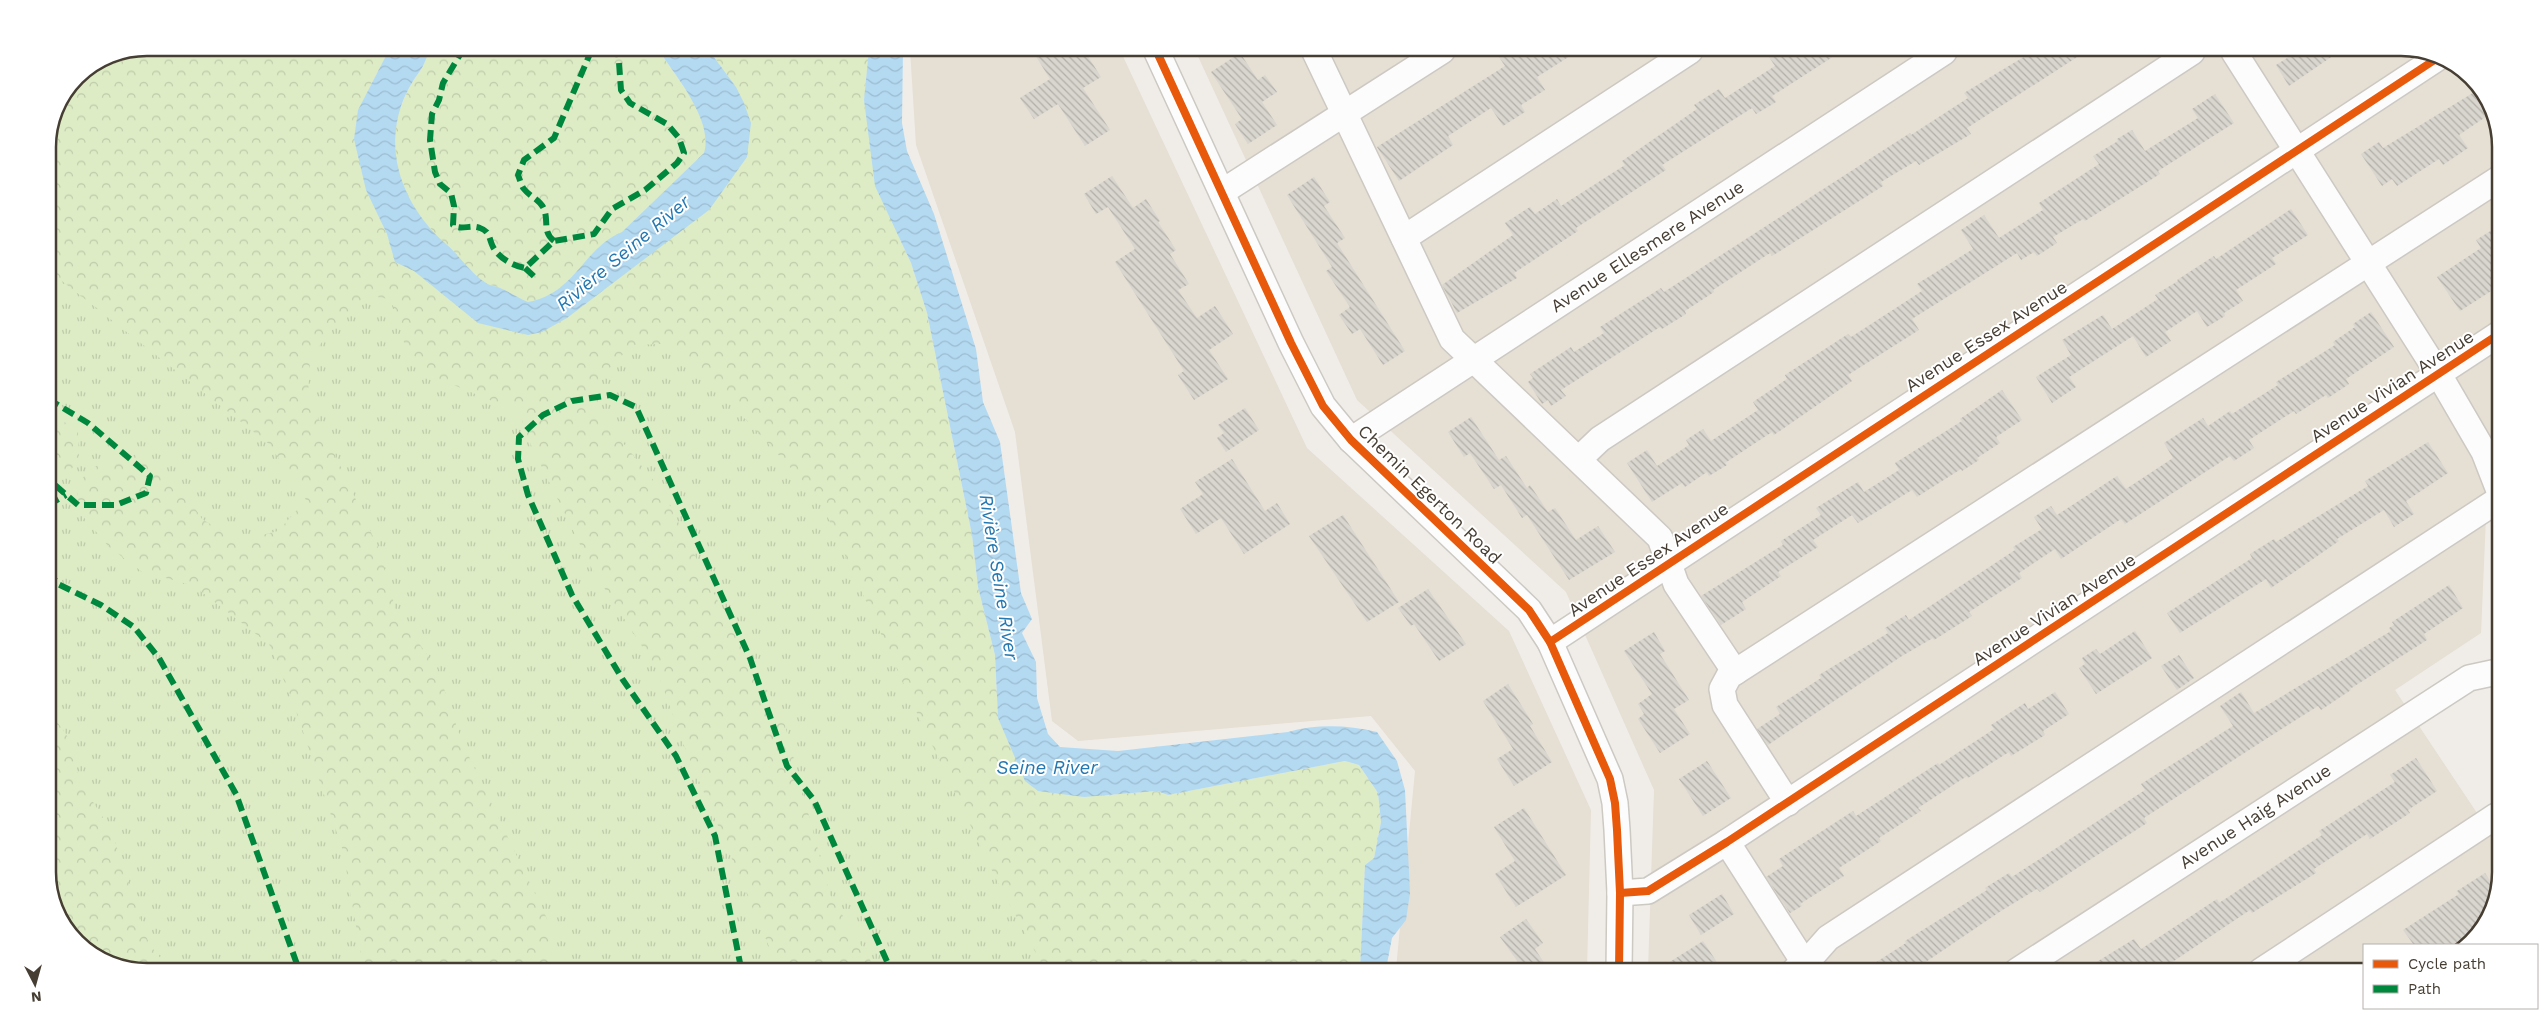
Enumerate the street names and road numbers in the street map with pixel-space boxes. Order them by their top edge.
street label: Avenue Ellesmere Avenue [1546,176,1748,316]
street label: Avenue Essex Avenue [1901,276,2071,396]
street label: Avenue Vivian Avenue [2307,325,2477,447]
street label: Chemin Egerton Road [1354,420,1506,568]
street label: Avenue Essex Avenue [1564,498,1732,620]
street label: Avenue Vivian Avenue [1969,548,2139,670]
street label: Avenue Haig Avenue [2175,759,2335,873]

